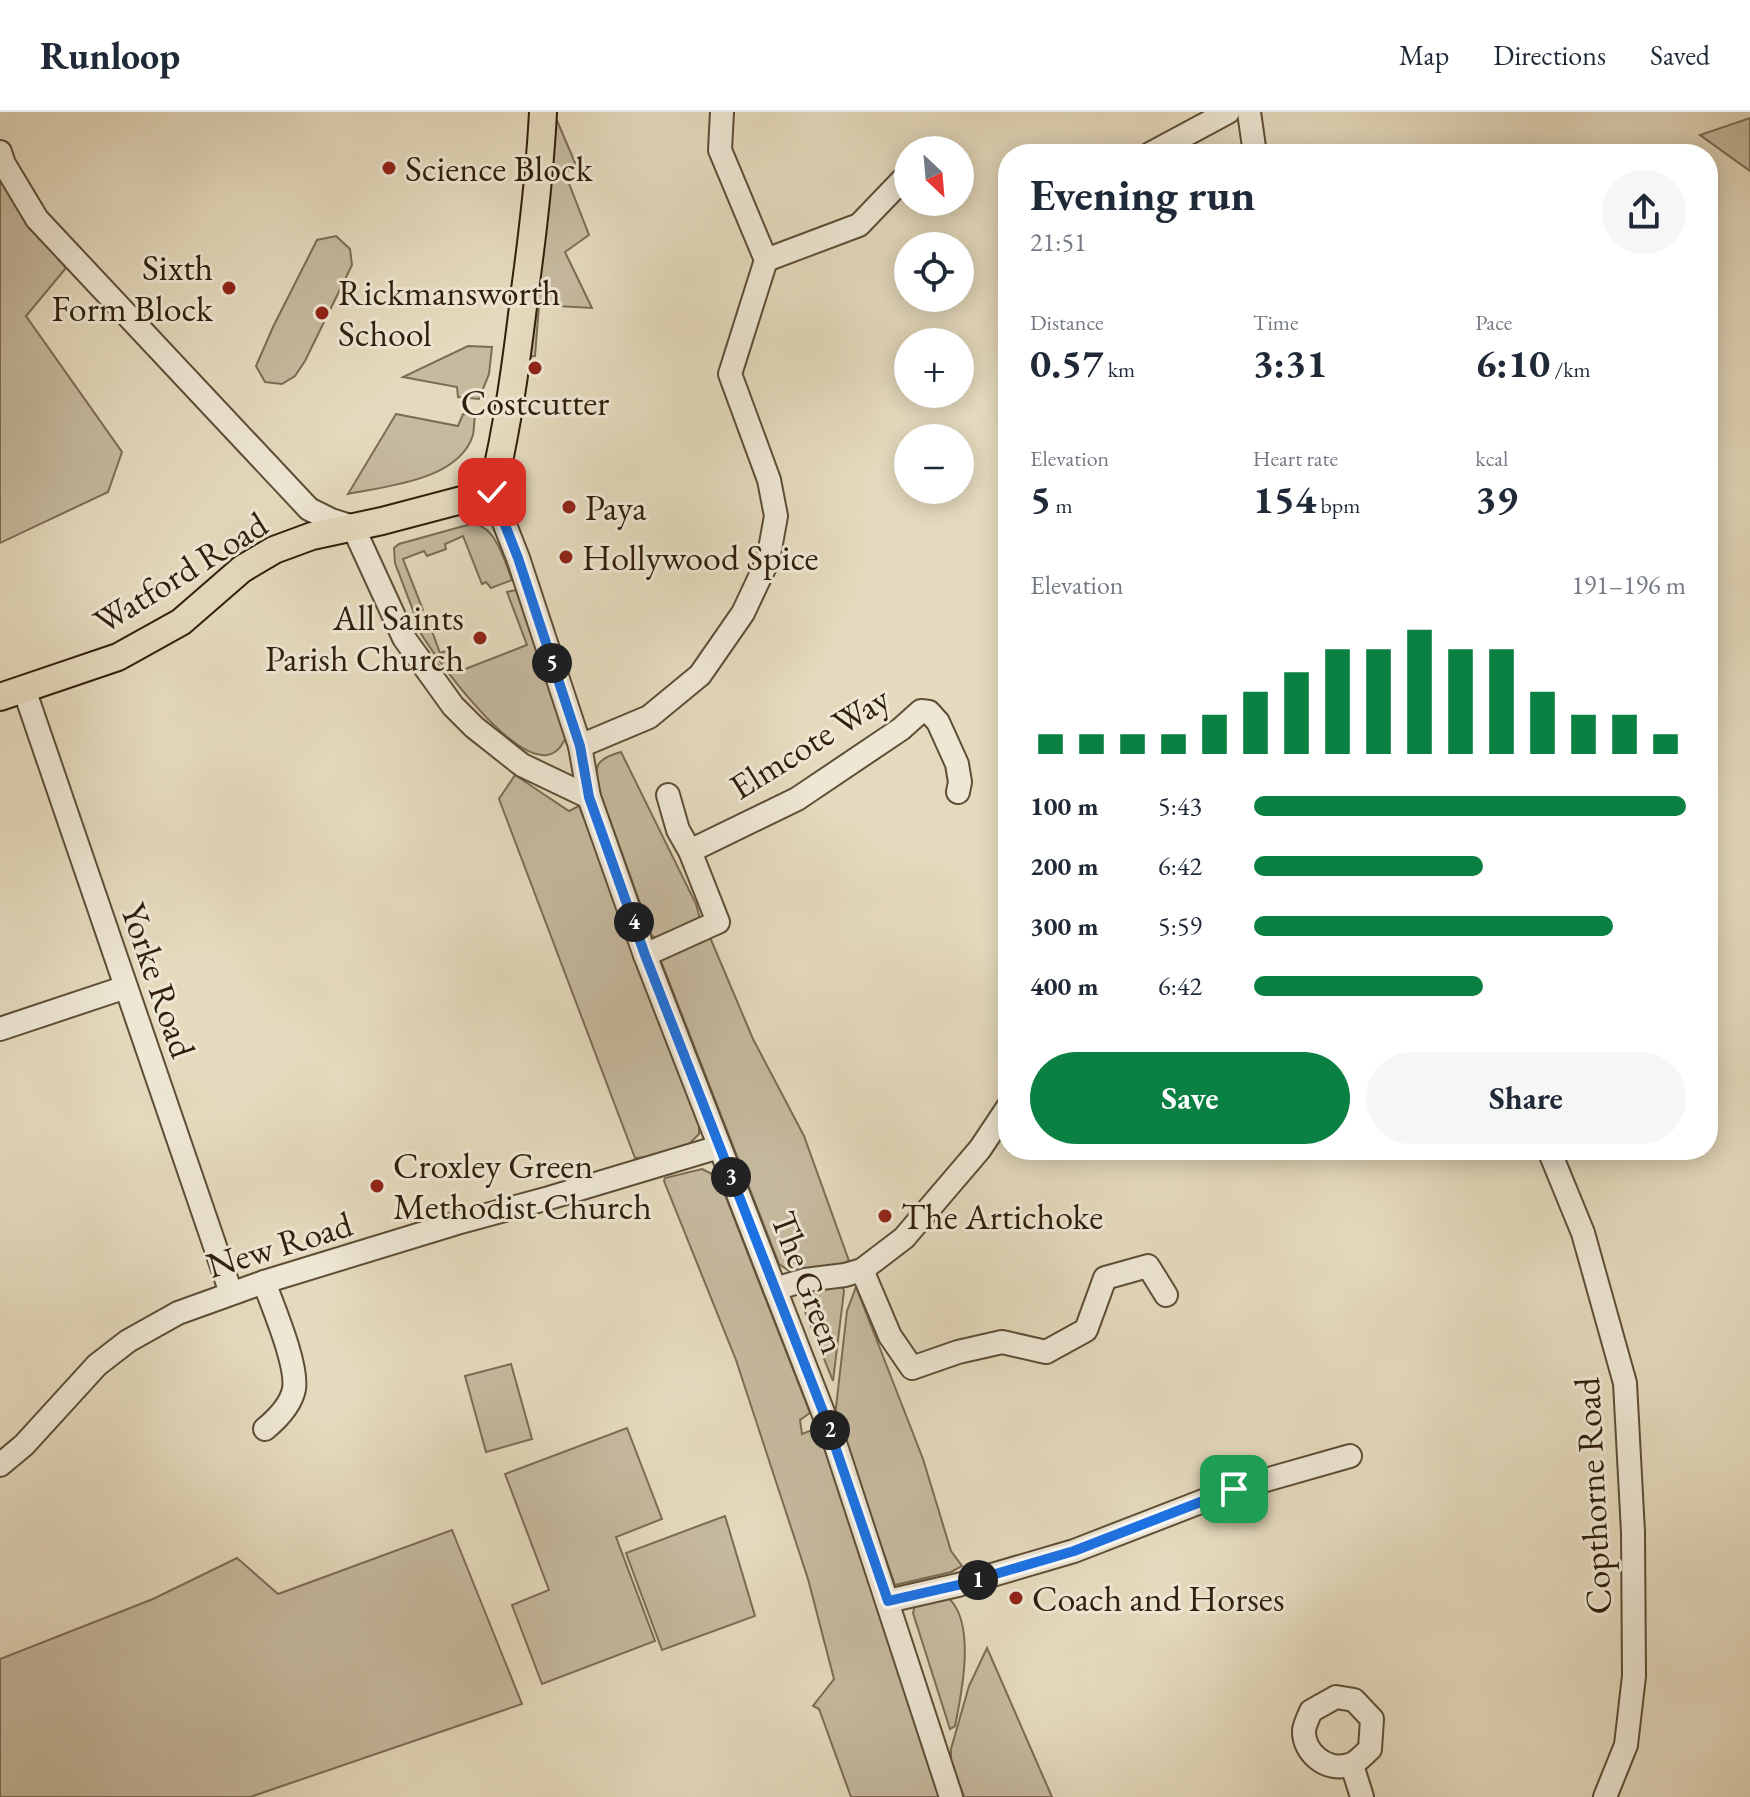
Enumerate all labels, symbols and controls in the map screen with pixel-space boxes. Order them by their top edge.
text: Runloop [40,31,180,80]
text: Map [1399,37,1449,73]
text: Directions [1493,37,1606,73]
text: Saved [1650,37,1710,73]
north arrow [894,136,974,216]
map controls [894,136,974,504]
place label: Science Block [405,145,594,192]
marker: Science Block [380,159,398,177]
text: Evening run [1030,166,1255,223]
button: share [1602,170,1686,254]
text: 21:51 [1030,225,1086,259]
button: locate [894,232,974,312]
place label: Sixth Form Block [51,244,214,332]
place label: Rickmansworth School [338,269,560,357]
marker: Sixth Form Block [220,279,238,297]
marker: Rickmansworth School [313,304,331,322]
text: Distance [1030,308,1103,337]
text: Time [1253,308,1298,337]
text: Pace [1475,308,1512,337]
button: + [894,328,974,408]
text: 0.57 [1030,337,1103,389]
text: 3:31 [1253,337,1327,389]
text: 6:10 [1475,337,1550,389]
text: km [1103,355,1135,384]
text: /km [1550,355,1591,384]
marker: Costcutter [526,359,544,377]
place label: Costcutter [461,379,609,426]
button: − [894,424,974,504]
text: Elevation [1030,444,1109,473]
text: Heart rate [1253,444,1338,473]
text: kcal [1475,444,1508,473]
pin [458,458,526,526]
icon: check [470,470,514,514]
text: 5 [1030,473,1051,525]
text: 154 [1253,473,1316,525]
text: 39 [1475,473,1518,525]
place label: Paya [585,484,647,531]
text: m [1051,491,1073,520]
text: bpm [1316,491,1360,520]
marker: Paya [560,498,578,516]
street label: Watford Road [85,500,277,644]
place label: Hollywood Spice [582,534,819,581]
marker: Hollywood Spice [557,548,575,566]
text: Elevation [1030,568,1124,602]
text: 191–196 m [1571,568,1686,602]
place label: All Saints Parish Church [265,594,464,682]
marker: All Saints Parish Church [471,629,489,647]
pin: 5 [532,643,572,683]
text: 5 [546,648,558,677]
street label: Elmcote Way [720,675,898,810]
text: 100 m [1030,789,1098,823]
text: 5:43 [1158,789,1202,823]
text: 200 m [1030,849,1098,883]
text: 6:42 [1158,849,1202,883]
street label: Yorke Road [110,897,207,1064]
pin: 4 [614,902,654,942]
text: 4 [628,907,640,936]
text: 300 m [1030,909,1098,943]
text: 5:59 [1158,909,1202,943]
text: 400 m [1030,969,1098,1003]
text: 6:42 [1158,969,1202,1003]
button: Save [1030,1052,1350,1144]
button: Share [1366,1052,1686,1144]
place label: Croxley Green Methodist Church [393,1142,652,1230]
pin: 3 [711,1157,751,1197]
text: 3 [725,1162,737,1191]
marker: Croxley Green Methodist Church [368,1177,386,1195]
place label: The Artichoke [901,1193,1103,1240]
street label: New Road [201,1200,358,1289]
street label: The Green [760,1204,857,1360]
marker: The Artichoke [876,1207,894,1225]
street label: Copthorne Road [1563,1375,1622,1616]
pin: 2 [810,1410,850,1450]
text: 2 [824,1415,836,1444]
pin [1200,1455,1268,1523]
icon: arrive [1212,1467,1256,1511]
pin: 1 [958,1560,998,1600]
text: 1 [972,1565,984,1594]
place label: Coach and Horses [1032,1575,1285,1622]
marker: Coach and Horses [1007,1589,1025,1607]

